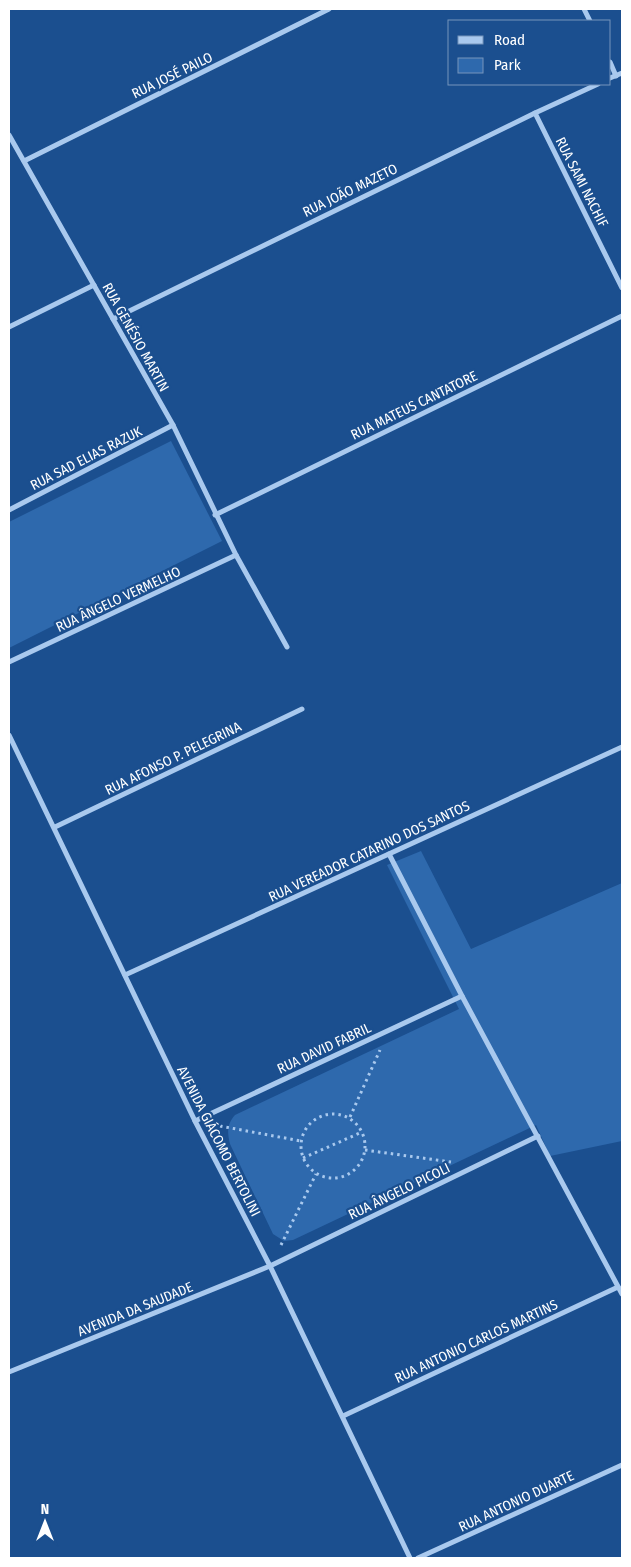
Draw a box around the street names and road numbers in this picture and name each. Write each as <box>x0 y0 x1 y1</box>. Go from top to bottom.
street label: RUA JOSÉ PAILO <box>129 48 215 102</box>
street label: RUA SAMI NACHIF <box>552 134 611 230</box>
street label: RUA JOÃO MAZETO <box>300 160 401 221</box>
street label: RUA GENÉSIO MARTIN <box>99 279 173 395</box>
street label: RUA MATEUS CANTATORE <box>348 367 481 443</box>
street label: RUA SAD ELIAS RAZUK <box>28 423 145 494</box>
street label: RUA ÂNGELO VERMELHO <box>53 562 183 636</box>
street label: RUA AFONSO P. PELEGRINA <box>102 718 245 799</box>
street label: RUA VEREADOR CATARINO DOS SANTOS <box>266 797 472 906</box>
street label: RUA DAVID FABRIL <box>275 1019 374 1078</box>
street label: AVENIDA GIÁCOMO BERTOLINI <box>173 1063 265 1219</box>
street label: RUA ÂNGELO PICOLI <box>345 1159 453 1223</box>
street label: AVENIDA DA SAUDADE <box>75 1278 196 1340</box>
street label: RUA ANTONIO CARLOS MARTINS <box>392 1296 561 1387</box>
street label: RUA ANTONIO DUARTE <box>456 1467 577 1536</box>

